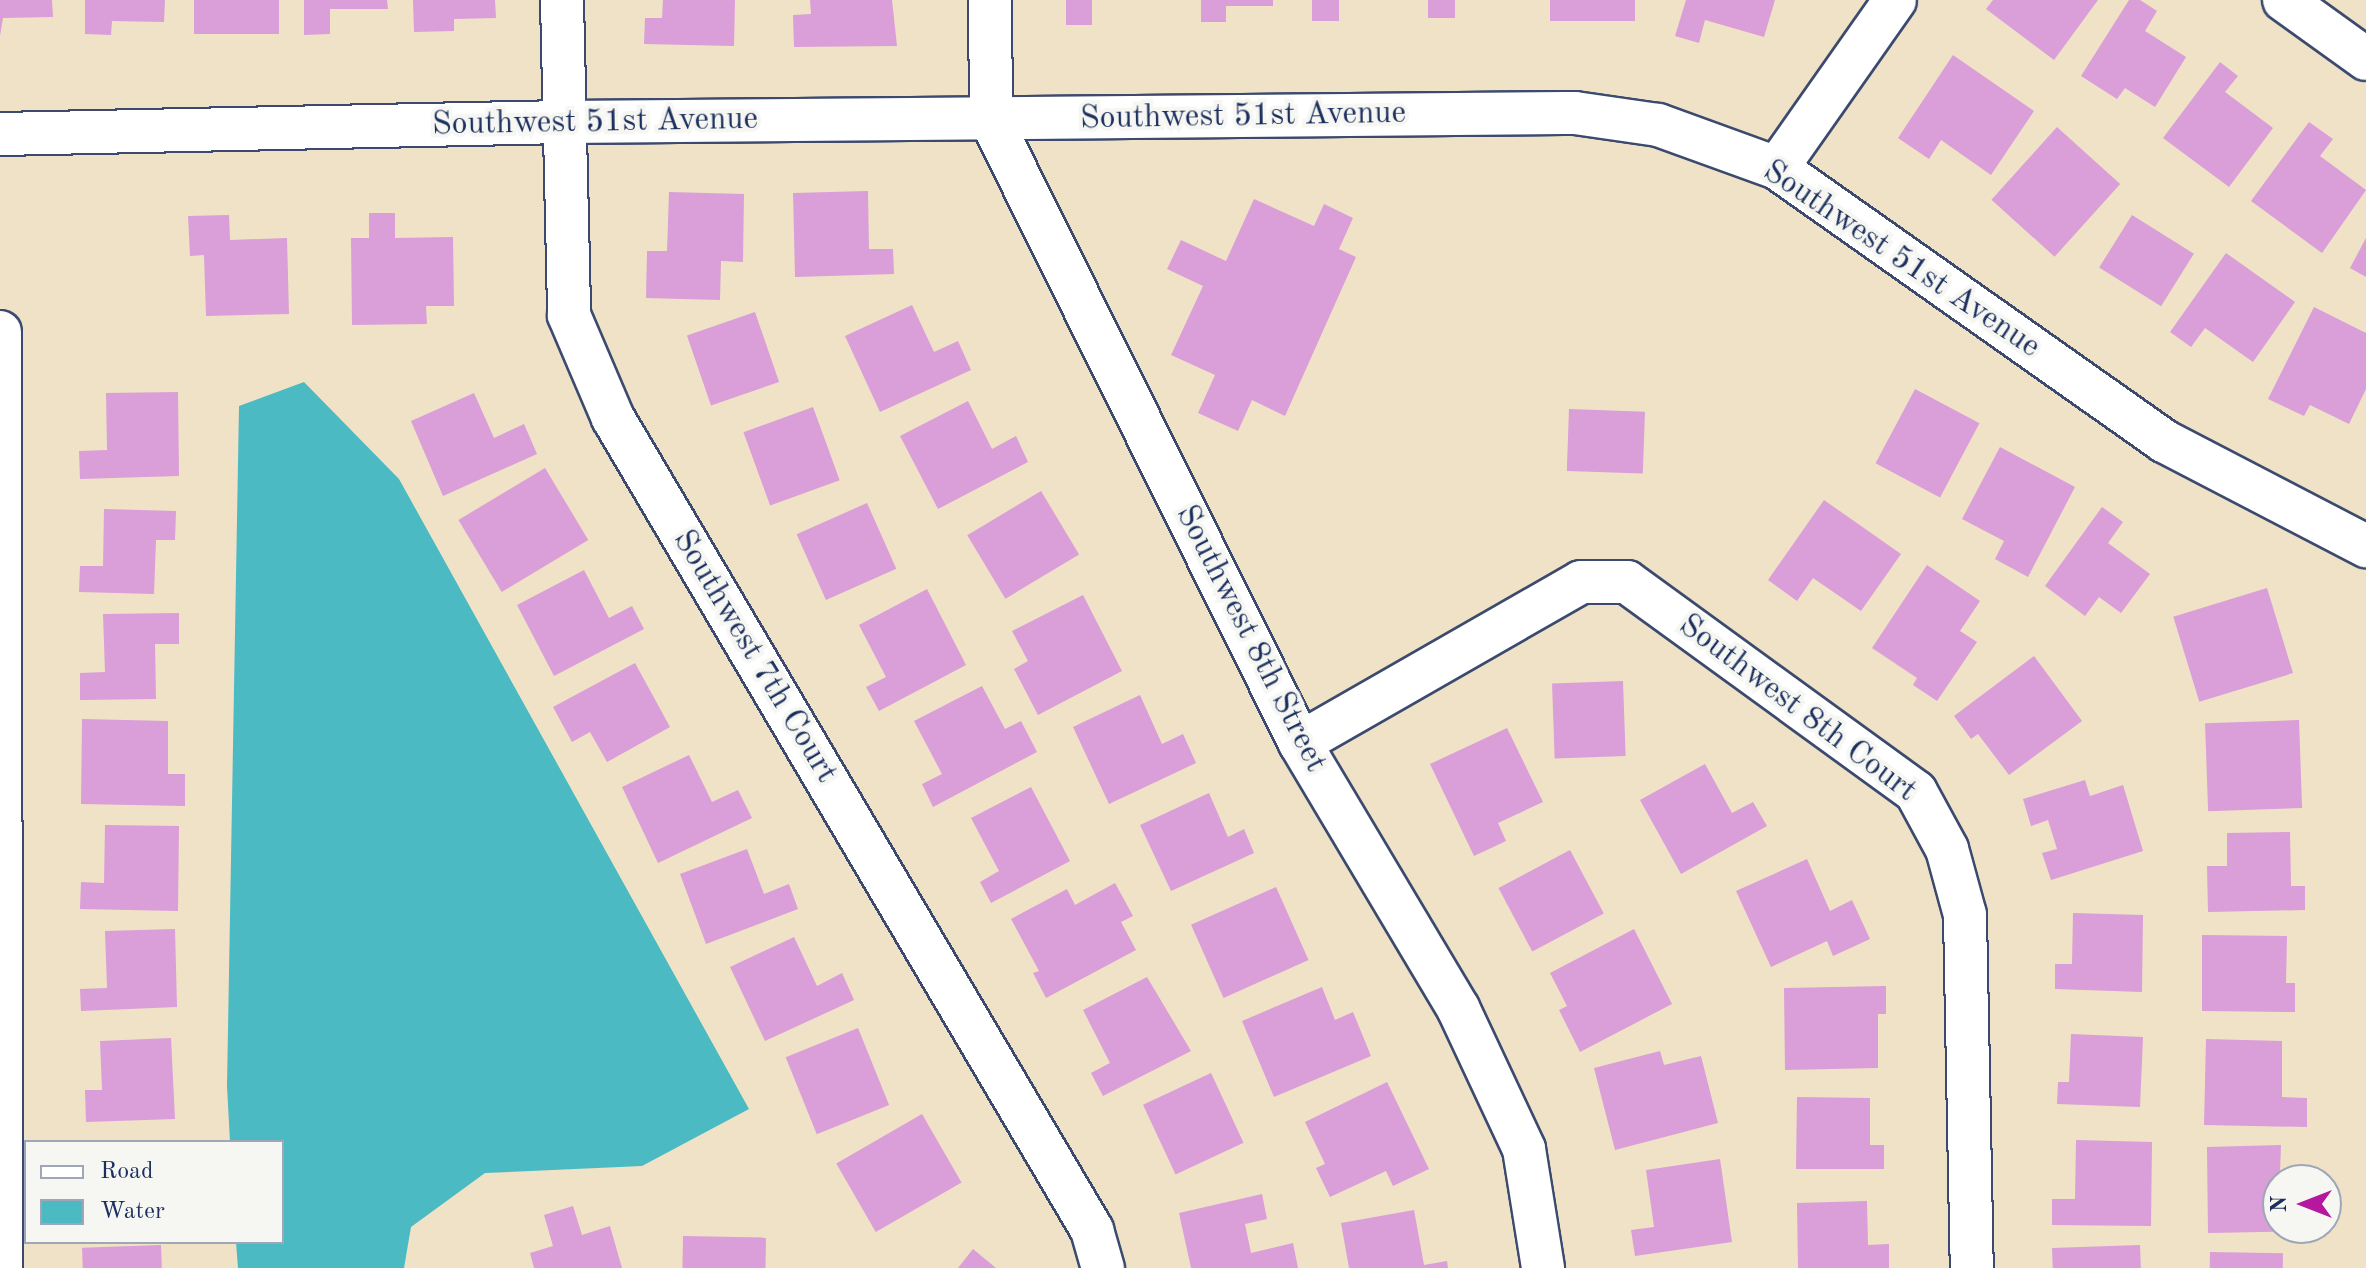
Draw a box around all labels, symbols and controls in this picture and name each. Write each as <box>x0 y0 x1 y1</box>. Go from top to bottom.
street label: Southwest 51st Avenue <box>1080 95 1406 139</box>
street label: Southwest 51st Avenue <box>432 101 758 145</box>
street label: Southwest 51st Avenue <box>1755 153 2047 367</box>
street label: Southwest 8th Street <box>1166 499 1334 779</box>
street label: Southwest 7th Court <box>663 524 845 790</box>
street label: Southwest 8th Court <box>1670 607 1924 811</box>
legend <box>24 1140 284 1244</box>
text: Road <box>100 1160 153 1184</box>
north arrow <box>2262 1164 2342 1244</box>
text: N <box>2269 1196 2291 1212</box>
text: Water <box>100 1200 165 1224</box>

